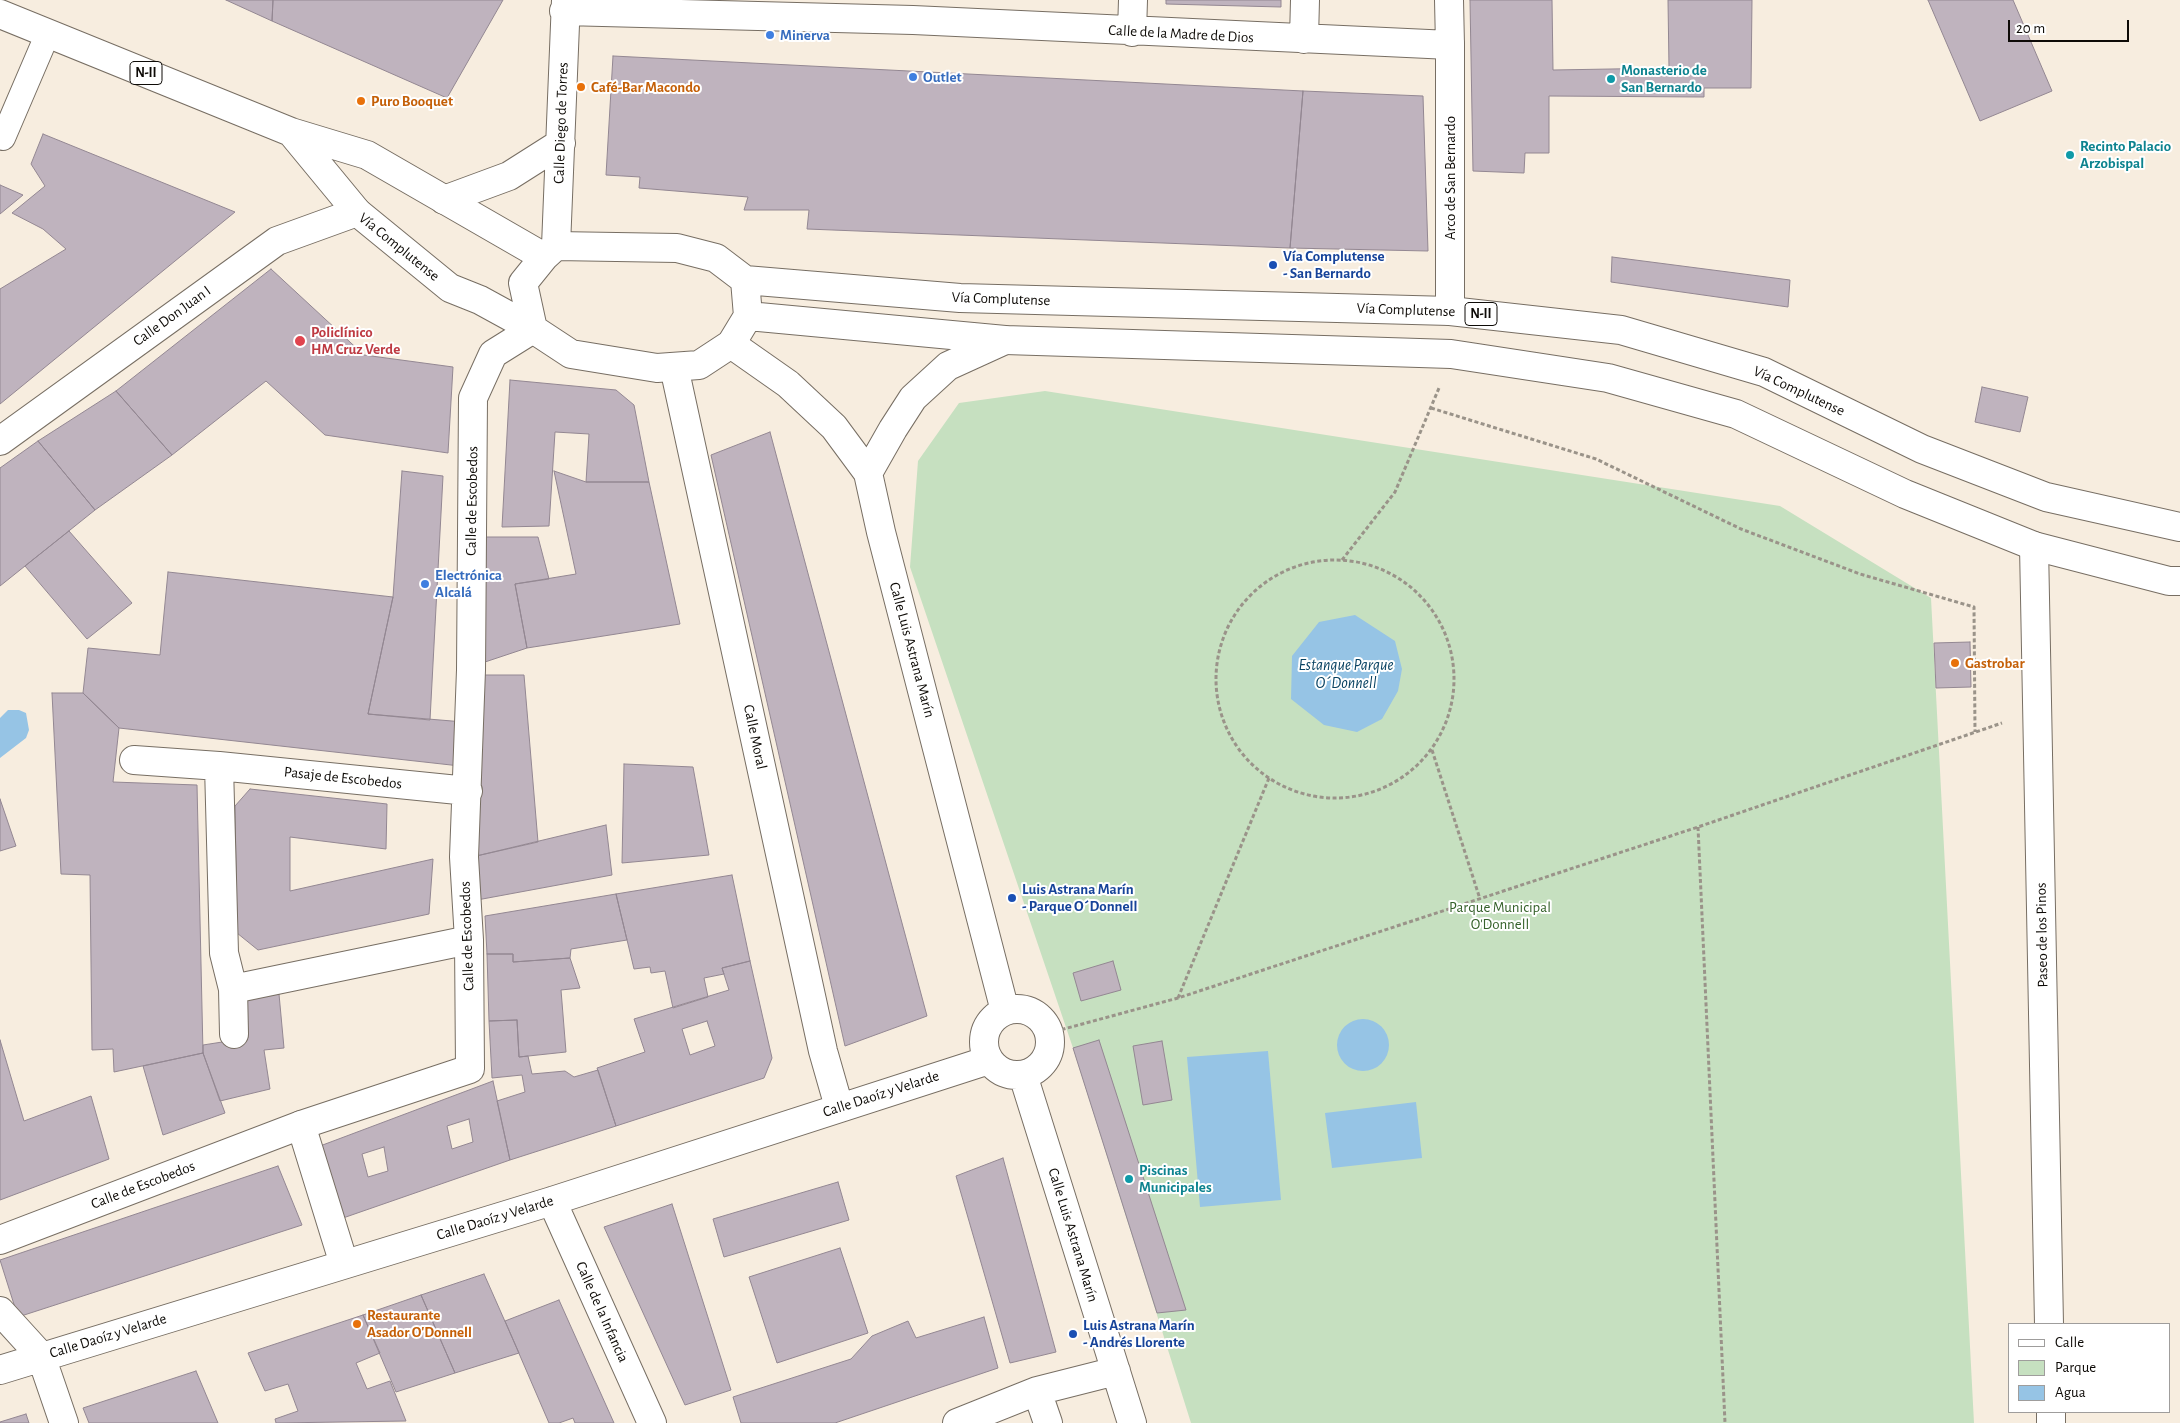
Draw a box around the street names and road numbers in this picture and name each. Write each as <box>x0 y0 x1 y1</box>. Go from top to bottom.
street label: Calle de la Madre de Dios <box>1108 21 1254 47</box>
road number: N-II <box>130 62 162 84</box>
street label: Calle Diego de Torres <box>550 62 572 184</box>
street label: Arco de San Bernardo <box>1441 116 1459 240</box>
street label: Vía Complutense <box>355 209 443 285</box>
street label: Calle Don Juan I <box>130 282 214 350</box>
street label: Vía Complutense <box>951 288 1051 310</box>
street label: Vía Complutense <box>1356 299 1456 321</box>
road number: N-II <box>1465 302 1497 326</box>
street label: Vía Complutense <box>1750 362 1848 420</box>
street label: Calle de Escobedos <box>462 446 482 556</box>
street label: Calle Luis Astrana Marín <box>885 580 939 720</box>
street label: Calle Moral <box>739 703 771 771</box>
street label: Pasaje de Escobedos <box>283 763 403 793</box>
street label: Calle de Escobedos <box>456 881 478 991</box>
street label: Paseo de los Pinos <box>2032 882 2052 988</box>
street label: Calle Daoíz y Velarde <box>820 1067 942 1121</box>
street label: Calle de Escobedos <box>88 1157 198 1213</box>
street label: Calle Luis Astrana Marín <box>1044 1166 1102 1304</box>
street label: Calle Daoíz y Velarde <box>434 1192 556 1244</box>
street label: Calle de la Infancia <box>572 1259 632 1365</box>
street label: Calle Daoíz y Velarde <box>47 1310 169 1362</box>

